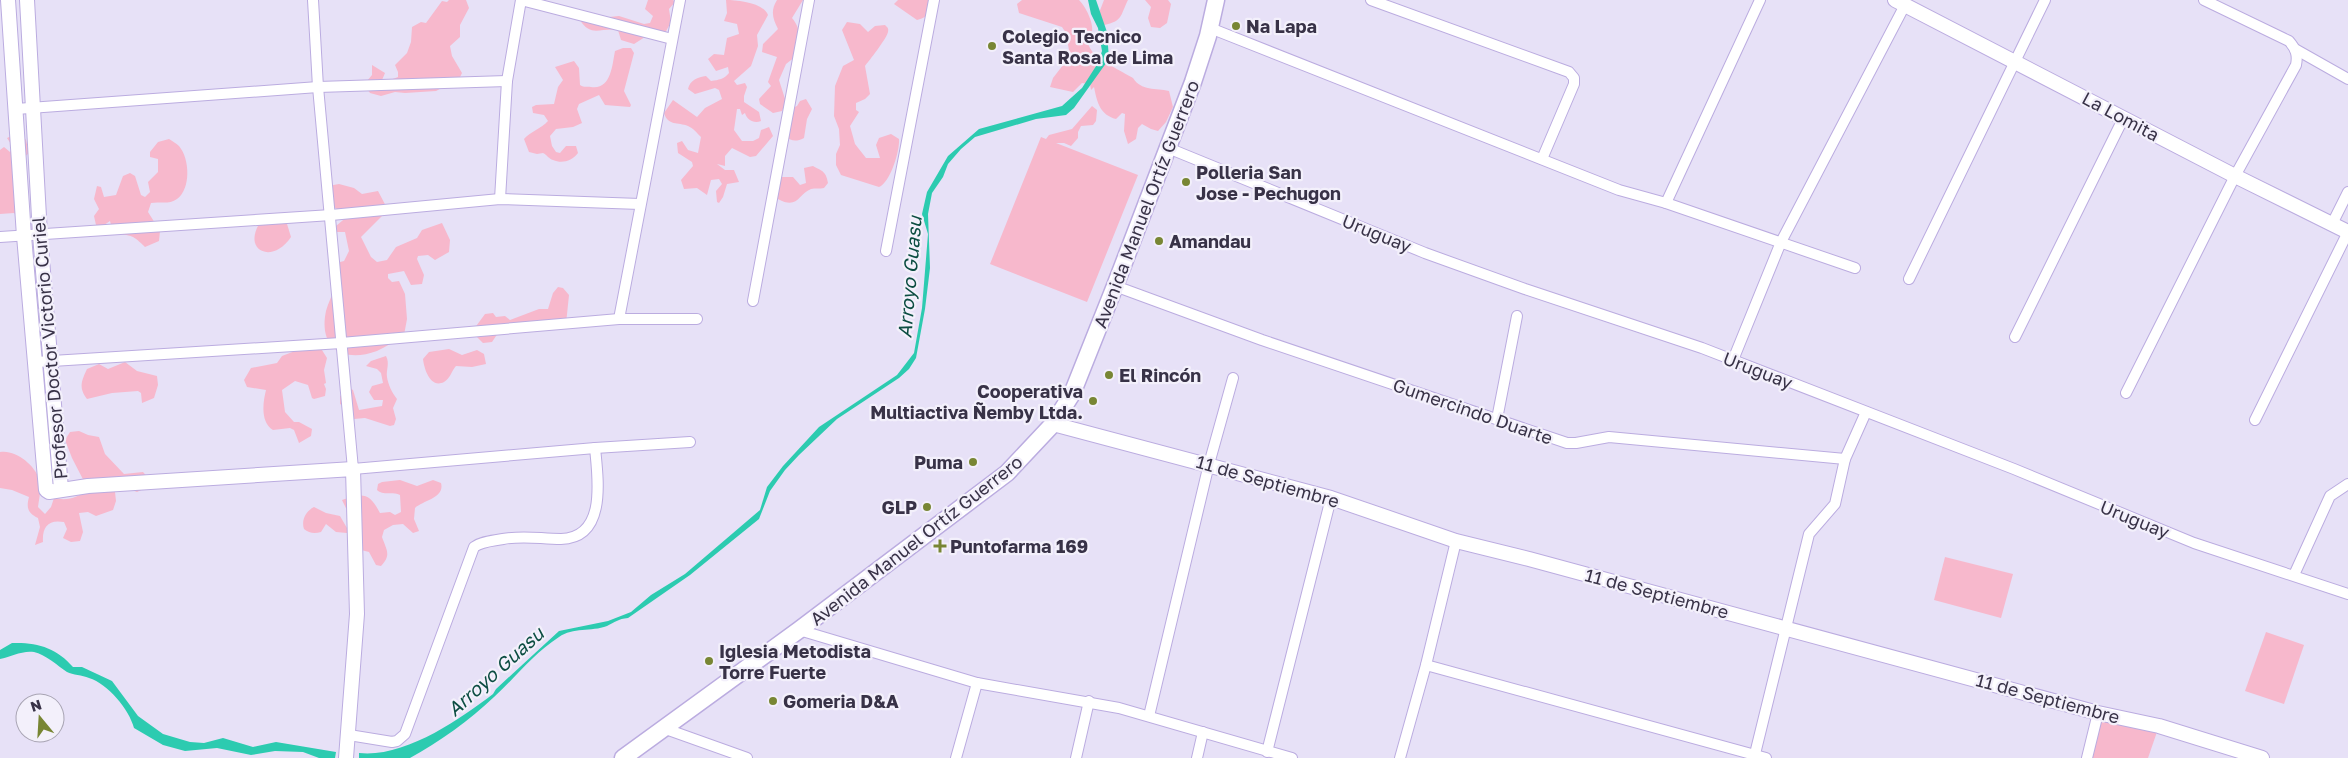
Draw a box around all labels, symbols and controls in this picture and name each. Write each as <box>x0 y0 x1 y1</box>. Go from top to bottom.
place label: Na Lapa <box>1246 15 1317 37</box>
marker: Na Lapa <box>1230 20 1242 32</box>
place label: Colegio Tecnico Santa Rosa de Lima <box>1002 25 1173 68</box>
marker: Colegio Tecnico Santa Rosa de Lima <box>986 40 998 52</box>
street label: Avenida Manuel Ortíz Guerrero <box>1089 77 1203 331</box>
street label: La Lomita <box>2079 87 2163 145</box>
place label: Polleria San Jose - Pechugon <box>1196 161 1341 204</box>
marker: Polleria San Jose - Pechugon <box>1180 176 1192 188</box>
street label: Uruguay <box>1339 209 1415 257</box>
water label: Arroyo Guasu <box>892 214 926 339</box>
street label: Profesor Doctor Victorio Curiel <box>27 215 71 480</box>
place label: Amandau <box>1169 230 1251 252</box>
marker: Amandau <box>1153 235 1165 247</box>
street label: Uruguay <box>1720 347 1796 393</box>
place label: El Rincón <box>1119 364 1201 386</box>
marker: El Rincón <box>1103 369 1115 381</box>
street label: Gumercindo Duarte <box>1390 373 1556 449</box>
place label: Cooperativa Multiactiva Ñemby Ltda. <box>870 380 1083 423</box>
marker: Cooperativa Multiactiva Ñemby Ltda. <box>1087 395 1099 407</box>
street label: Avenida Manuel Ortíz Guerrero <box>805 450 1027 630</box>
street label: 11 de Septiembre <box>1194 450 1342 512</box>
place label: Puma <box>914 451 963 473</box>
marker: Puma <box>967 456 979 468</box>
street label: Uruguay <box>2097 495 2173 543</box>
place label: GLP <box>881 496 917 518</box>
marker: GLP <box>921 501 933 513</box>
place label: Puntofarma 169 <box>950 535 1088 557</box>
marker: Puntofarma 169 <box>934 540 946 552</box>
street label: 11 de Septiembre <box>1583 563 1731 623</box>
water label: Arroyo Guasu <box>442 621 549 720</box>
place label: Iglesia Metodista Torre Fuerte <box>719 640 871 683</box>
marker: Iglesia Metodista Torre Fuerte <box>703 655 715 667</box>
street label: 11 de Septiembre <box>1974 668 2122 728</box>
place label: Gomeria D&A <box>783 690 899 712</box>
north arrow <box>15 693 65 743</box>
text: N <box>28 695 44 715</box>
marker: Gomeria D&A <box>767 695 779 707</box>

